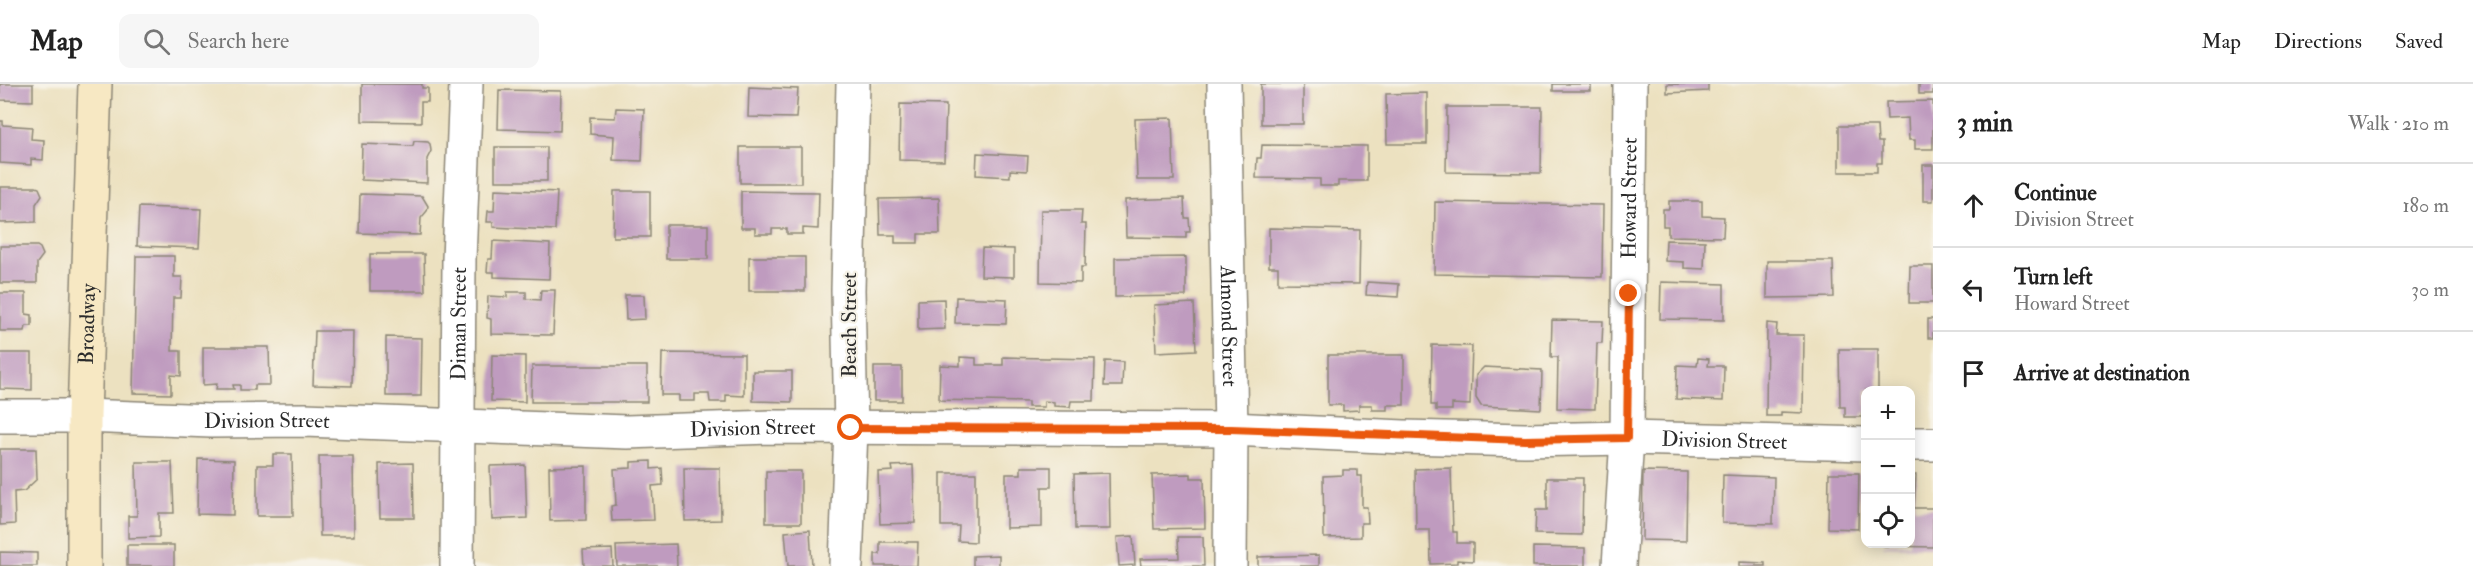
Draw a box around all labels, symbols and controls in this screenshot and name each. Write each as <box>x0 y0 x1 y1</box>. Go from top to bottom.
search box <box>119 14 539 68</box>
text: Map <box>30 24 83 59</box>
icon: search <box>140 25 173 58</box>
text: Search here <box>188 27 289 55</box>
text: Map <box>2201 28 2241 55</box>
text: Directions <box>2274 28 2362 55</box>
text: Saved <box>2395 28 2443 55</box>
text: 3 min <box>1957 107 2013 139</box>
text: Walk · 210 m <box>2348 111 2449 136</box>
street label: Howard Street <box>1615 137 1643 259</box>
text: Continue <box>2014 179 2097 207</box>
icon: ahead <box>1957 189 1990 222</box>
text: 180 m <box>2402 193 2449 218</box>
text: Division Street <box>2014 207 2134 232</box>
text: Turn left <box>2014 263 2093 291</box>
street label: Almond Street <box>1214 264 1244 387</box>
street label: Diman Street <box>445 267 472 381</box>
street label: Beach Street <box>836 272 863 378</box>
icon: left <box>1957 273 1990 306</box>
text: 30 m <box>2411 277 2449 302</box>
route end <box>1615 280 1641 306</box>
street label: Broadway <box>72 282 102 365</box>
text: Howard Street <box>2014 291 2130 316</box>
icon: arrive <box>1957 357 1990 390</box>
text: Arrive at destination <box>2014 359 2190 387</box>
map controls <box>1861 386 1915 548</box>
button: + <box>1861 386 1915 440</box>
street label: Division Street <box>204 406 331 435</box>
street label: Division Street <box>689 413 816 443</box>
route start <box>837 414 863 440</box>
street label: Division Street <box>1661 425 1788 456</box>
button: − <box>1861 440 1915 494</box>
button: locate <box>1861 494 1915 548</box>

